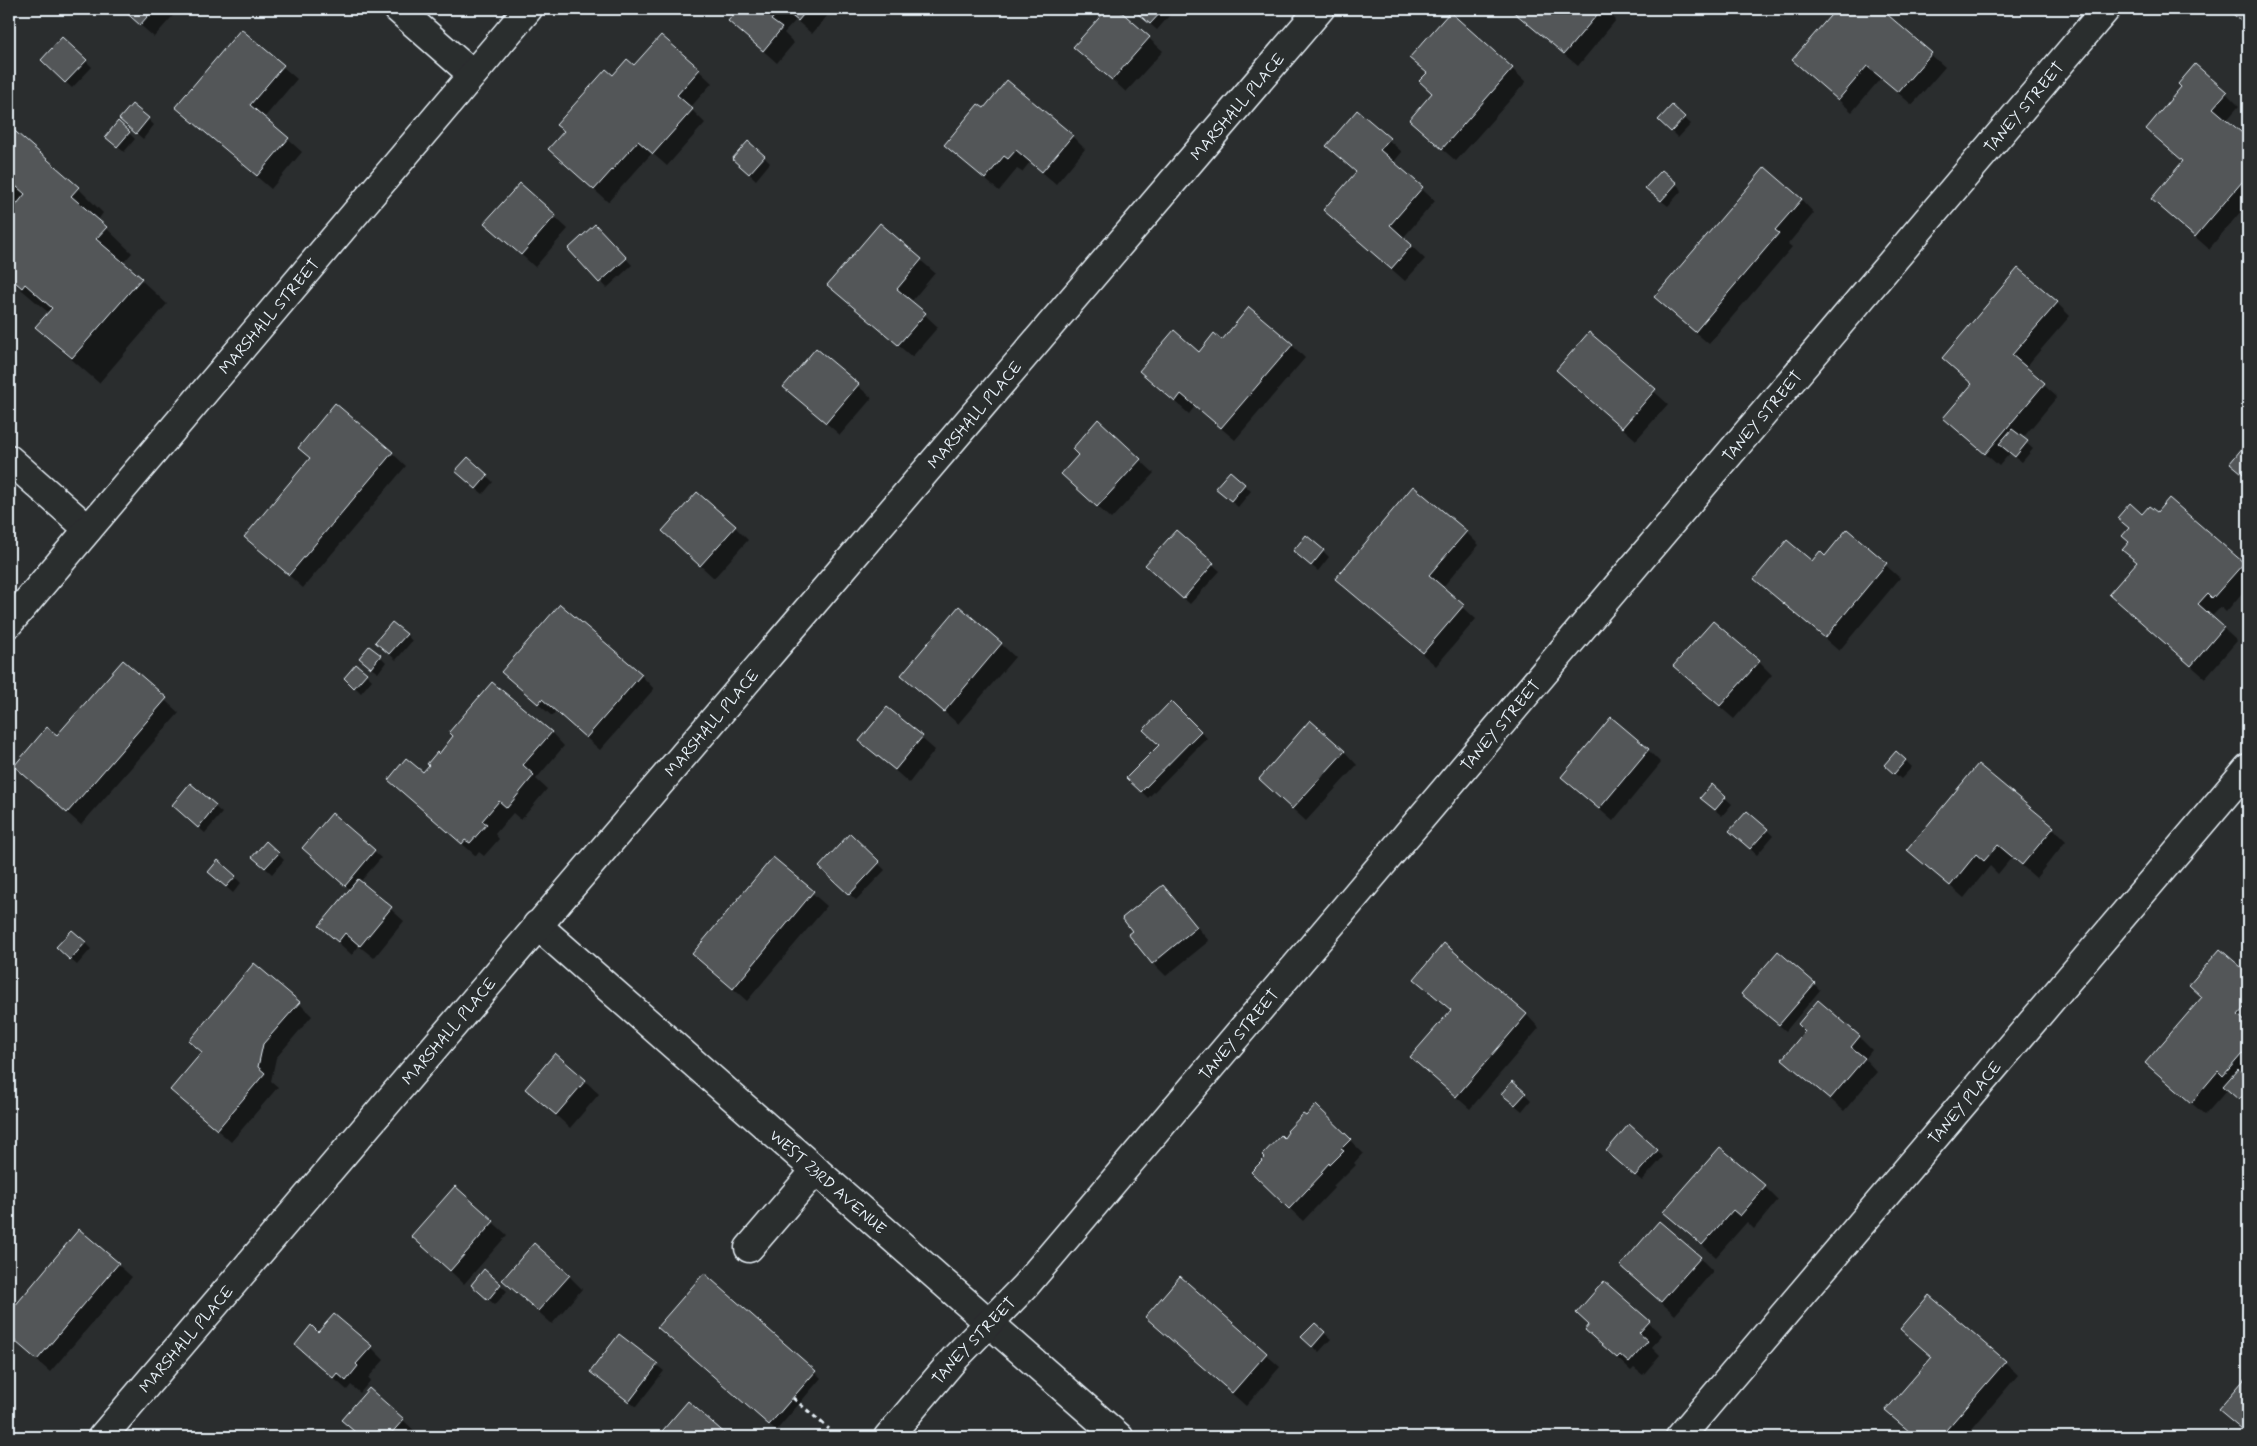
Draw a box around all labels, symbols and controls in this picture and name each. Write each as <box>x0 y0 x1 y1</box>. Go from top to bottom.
street label: MARSHALL PLACE <box>1186 49 1290 165</box>
street label: TANEY STREET <box>1980 58 2069 158</box>
street label: MARSHALL STREET <box>215 255 325 379</box>
street label: MARSHALL PLACE <box>924 357 1027 474</box>
street label: TANEY STREET <box>1718 367 1807 467</box>
street label: MARSHALL PLACE <box>661 665 764 782</box>
street label: TANEY STREET <box>1456 676 1546 776</box>
street label: MARSHALL PLACE <box>398 974 501 1090</box>
street label: TANEY STREET <box>1195 985 1284 1085</box>
street label: TANEY PLACE <box>1924 1057 2007 1149</box>
street label: WEST 23RD AVENUE <box>765 1125 890 1239</box>
street label: MARSHALL PLACE <box>135 1282 239 1398</box>
street label: TANEY STREET <box>928 1293 1021 1390</box>

